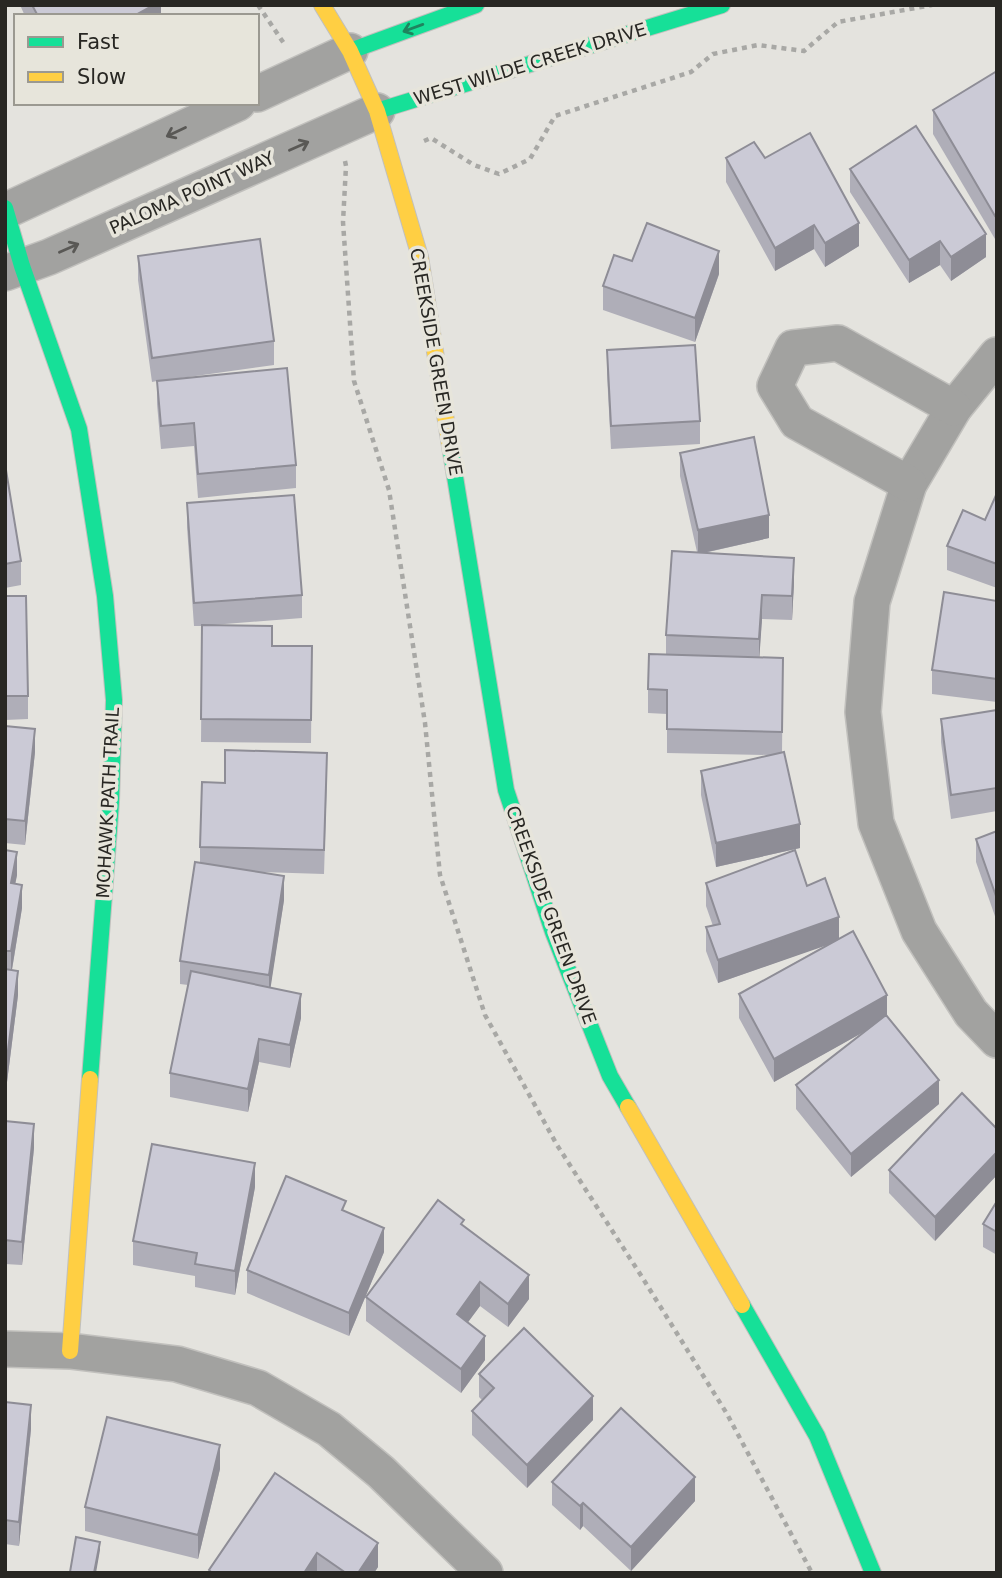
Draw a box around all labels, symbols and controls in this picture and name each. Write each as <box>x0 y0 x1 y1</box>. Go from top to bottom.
legend <box>14 14 259 105</box>
street label: WEST WILDE CREEK DRIVE <box>411 18 649 109</box>
one-way arrow <box>403 23 425 35</box>
text: Fast <box>77 30 119 54</box>
text: Slow <box>77 65 126 89</box>
one-way arrow <box>166 126 187 139</box>
one-way arrow <box>288 139 309 152</box>
street label: PALOMA POINT WAY <box>106 146 278 238</box>
one-way arrow <box>58 241 79 254</box>
street label: CREEKSIDE GREEN DRIVE <box>406 246 467 478</box>
street label: MOHAWK PATH TRAIL <box>92 707 123 899</box>
street label: CREEKSIDE GREEN DRIVE <box>502 803 601 1027</box>

